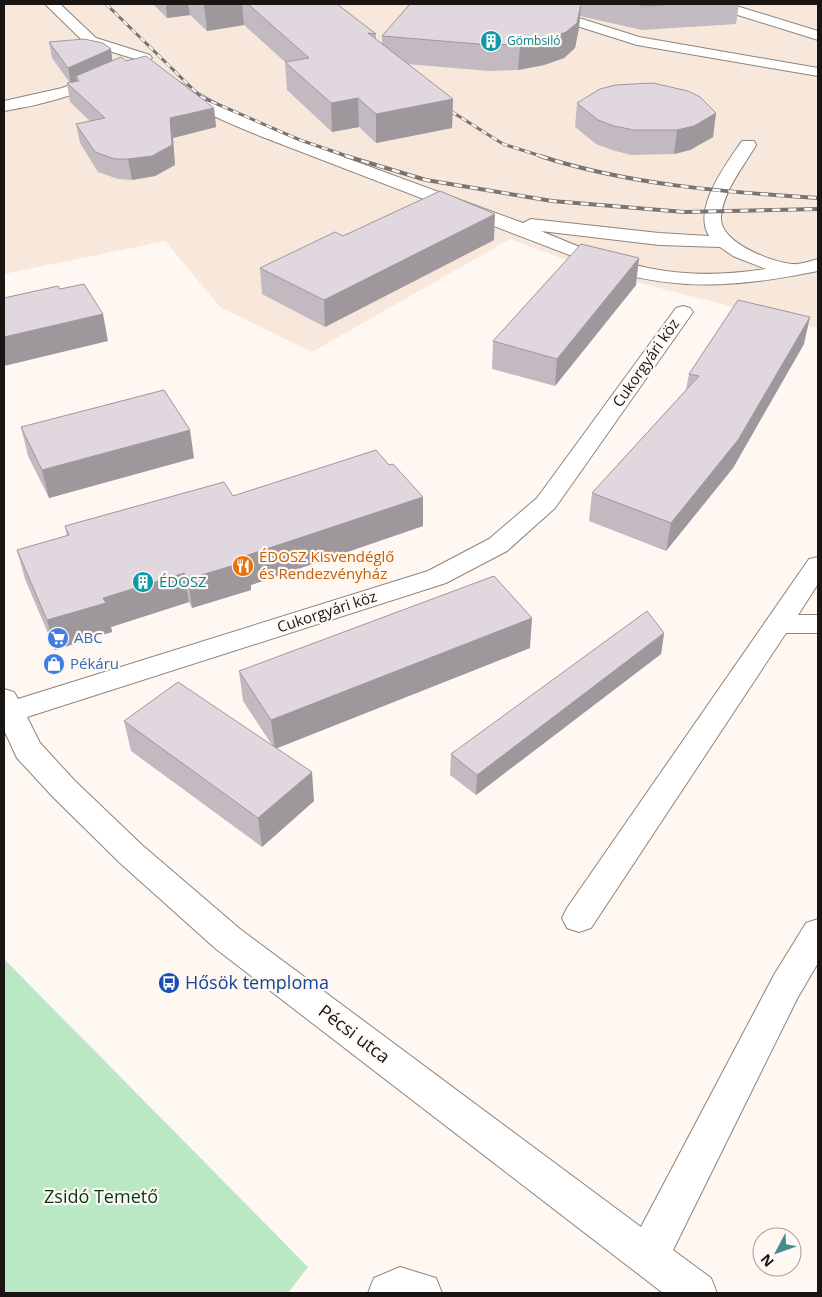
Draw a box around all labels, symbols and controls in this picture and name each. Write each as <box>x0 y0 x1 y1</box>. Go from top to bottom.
building icon: Gömbsiló <box>479 29 503 53</box>
place label: Gömbsiló <box>507 32 560 49</box>
street label: Cukorgyári köz <box>607 314 683 411</box>
place label: ÉDOSZ Kisvendéglő és Rendezvényház <box>259 546 394 583</box>
restaurant icon: ÉDOSZ Kisvendéglő és Rendezvényház <box>231 554 255 578</box>
building icon: ÉDOSZ <box>131 570 155 594</box>
place label: ÉDOSZ <box>159 571 207 591</box>
street label: Cukorgyári köz <box>274 586 379 637</box>
supermarket icon: ABC <box>46 626 70 650</box>
place label: ABC <box>74 627 103 647</box>
shop icon: Pékáru <box>42 652 66 676</box>
place label: Pékáru <box>70 653 119 673</box>
place label: Hősök temploma <box>185 970 329 994</box>
bus stop icon: Hősök temploma <box>157 971 181 995</box>
street label: Pécsi utca <box>314 999 395 1068</box>
park label: Zsidó Temető <box>44 1184 158 1208</box>
north arrow <box>752 1227 802 1277</box>
text: N <box>756 1250 778 1271</box>

